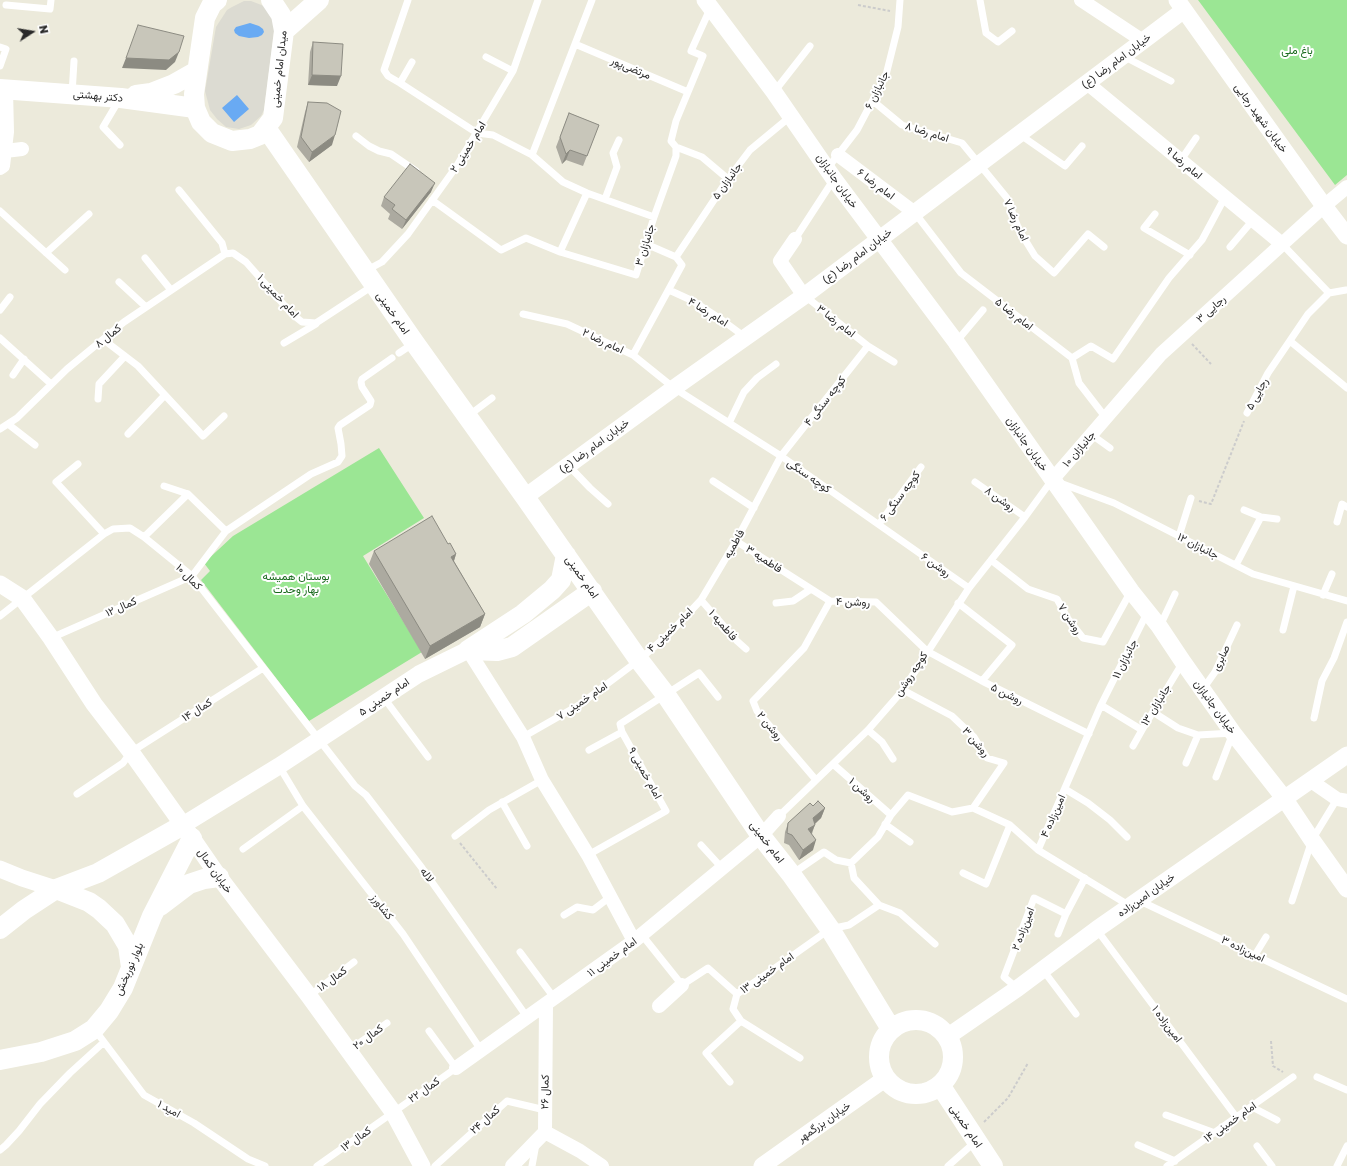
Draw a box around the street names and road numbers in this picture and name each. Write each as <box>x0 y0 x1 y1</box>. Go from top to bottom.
street label: میدان امام خمینی <box>268 30 290 108</box>
street label: خیابان امام رضا (ع) <box>1078 30 1154 92</box>
street label: مرتضی‌پور <box>609 54 653 82</box>
street label: جانبازان ۶ <box>862 69 892 111</box>
street label: خیابان شهید رجایی <box>1231 81 1291 155</box>
street label: دکتر بهشتی <box>72 87 124 105</box>
street label: امام خمینی ۲ <box>447 119 489 175</box>
street label: امام رضا ۸ <box>904 119 950 145</box>
street label: امام رضا ۹ <box>1163 144 1205 182</box>
street label: خیابان جانبازان <box>813 151 861 211</box>
street label: جانبازان ۵ <box>709 160 745 202</box>
street label: امام رضا ۶ <box>855 166 897 202</box>
street label: امام رضا ۷ <box>1001 197 1031 243</box>
street label: جانبازان ۳ <box>632 222 658 268</box>
street label: خیابان امام رضا (ع) <box>819 225 895 287</box>
street label: امام خمینی ۱ <box>254 271 302 321</box>
street label: امام خمینی <box>374 289 412 337</box>
street label: رجایی ۳ <box>1193 292 1229 326</box>
street label: امام رضا ۴ <box>686 295 730 329</box>
street label: امام رضا ۵ <box>992 295 1036 333</box>
street label: امام رضا ۳ <box>814 302 858 340</box>
street label: کمال ۸ <box>92 321 124 351</box>
street label: امام رضا ۲ <box>580 326 626 356</box>
street label: کوچه سنگی ۴ <box>801 373 849 429</box>
street label: رجایی ۵ <box>1243 376 1271 412</box>
street label: خیابان جانبازان <box>1003 414 1051 474</box>
street label: خیابان امام رضا (ع) <box>556 416 632 476</box>
street label: جانبازان ۱۰ <box>1060 428 1098 470</box>
street label: کوچه سنگی <box>784 456 834 496</box>
street label: کوچه سنگی ۶ <box>877 469 923 523</box>
street label: روشن ۸ <box>982 484 1018 514</box>
street label: فاطمیه <box>721 527 747 561</box>
street label: جانبازان ۱۲ <box>1175 530 1221 562</box>
street label: فاطمیه ۳ <box>743 542 785 576</box>
street label: روشن ۶ <box>919 550 953 580</box>
street label: امام خمینی <box>563 553 601 601</box>
street label: کمال ۱۰ <box>173 561 205 593</box>
street label: کمال ۱۲ <box>103 594 139 620</box>
street label: روشن ۴ <box>836 595 870 609</box>
street label: روشن ۷ <box>1055 601 1085 637</box>
street label: امام خمینی ۴ <box>645 605 695 655</box>
street label: فاطمیه ۱ <box>706 607 740 643</box>
street label: جانبازان ۱۱ <box>1110 637 1140 681</box>
street label: صابری <box>1209 643 1233 673</box>
street label: کوچه روشن <box>891 649 931 699</box>
street label: امام خمینی ۵ <box>356 675 412 719</box>
street label: خیابان جانبازان <box>1191 677 1239 737</box>
street label: امام خمینی ۷ <box>554 679 610 723</box>
street label: روشن ۵ <box>989 681 1025 707</box>
street label: جانبازان ۱۳ <box>1138 682 1174 728</box>
street label: کمال ۱۴ <box>179 696 215 724</box>
street label: روشن ۲ <box>754 709 786 743</box>
street label: روشن ۳ <box>960 724 992 760</box>
street label: امام خمینی ۹ <box>625 745 665 801</box>
street label: روشن ۱ <box>846 775 878 805</box>
street label: امین‌زاده ۴ <box>1038 792 1068 840</box>
street label: امام خمینی <box>747 818 787 866</box>
street label: خیابان کمال <box>195 846 235 896</box>
street label: لاله <box>417 865 437 885</box>
street label: خیابان امین‌زاده <box>1115 870 1177 920</box>
street label: کشاورز <box>368 891 396 923</box>
street label: امین‌زاده ۲ <box>1009 906 1037 952</box>
street label: امین‌زاده ۳ <box>1219 933 1267 965</box>
street label: امام خمینی ۱۱ <box>585 935 639 979</box>
street label: بلوار نوربخش <box>111 940 147 998</box>
street label: امام خمینی ۱۳ <box>738 950 796 996</box>
street label: کمال ۱۸ <box>315 964 349 994</box>
street label: امین‌زاده ۱ <box>1149 1003 1185 1045</box>
street label: کمال ۲۰ <box>350 1022 386 1052</box>
street label: کمال ۲۲ <box>406 1074 442 1106</box>
street label: کمال ۲۶ <box>538 1074 552 1110</box>
street label: امید ۱ <box>155 1097 183 1121</box>
street label: خیابان بزرگمهر <box>795 1099 853 1145</box>
street label: امام خمینی ۱۴ <box>1201 1099 1259 1145</box>
street label: امام خمینی <box>947 1102 985 1150</box>
street label: کمال ۲۴ <box>467 1103 503 1137</box>
street label: کمال ۱۳ <box>338 1124 374 1154</box>

